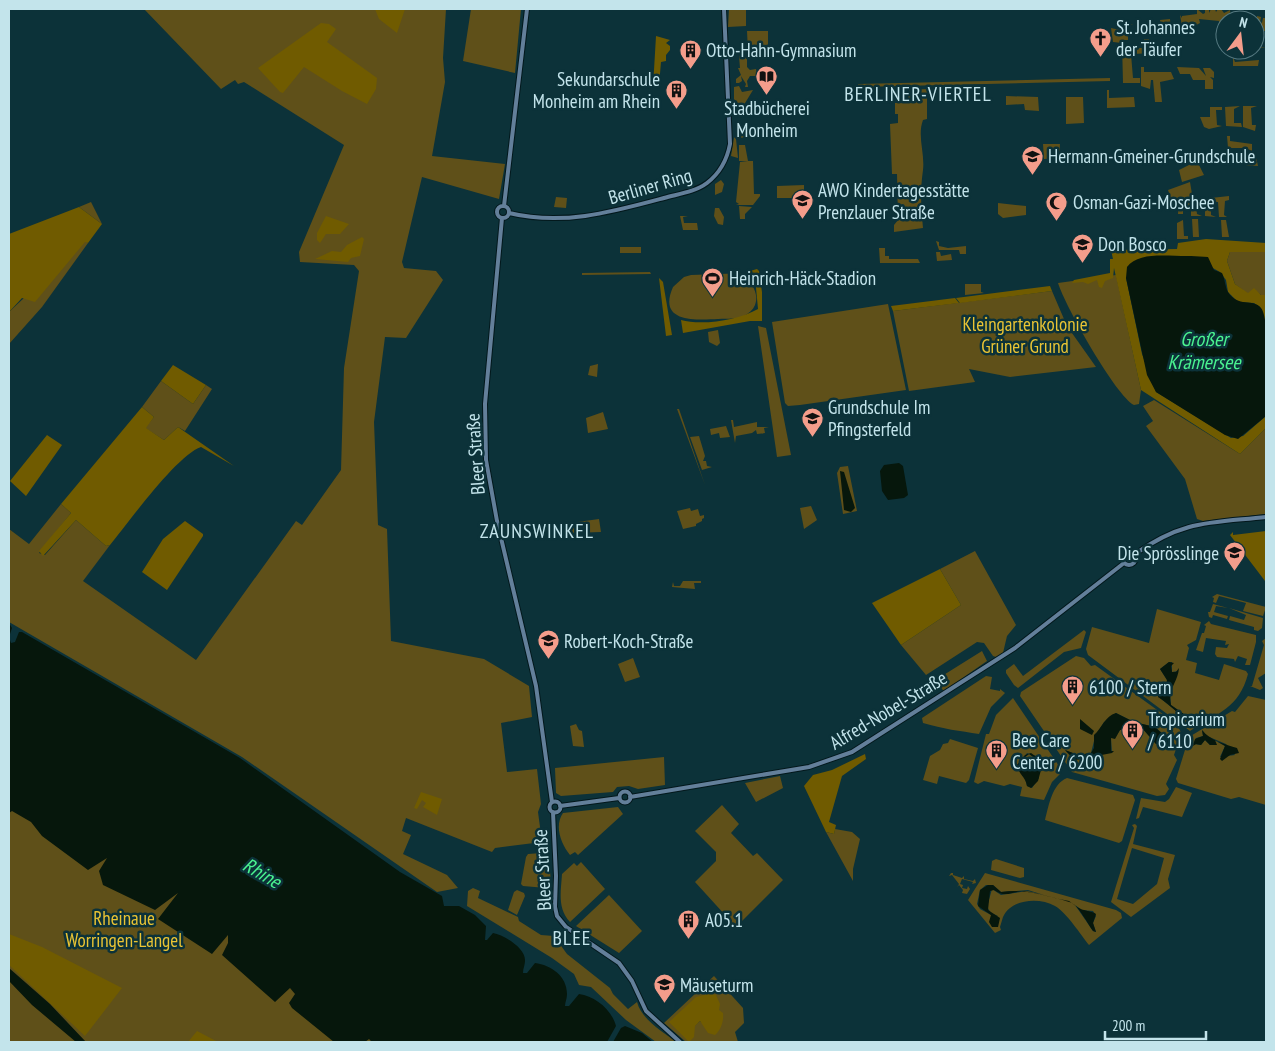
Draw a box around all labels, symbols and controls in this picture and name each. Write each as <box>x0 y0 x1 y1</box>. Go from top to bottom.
north arrow <box>1215 10 1265 60</box>
text: N <box>1237 13 1249 32</box>
place label: St. Johannes der Täufer <box>1116 15 1195 61</box>
church icon: St. Johannes der Täufer <box>1088 26 1112 57</box>
building icon: Otto-Hahn-Gymnasium <box>678 38 702 69</box>
place label: Otto-Hahn-Gymnasium <box>706 38 856 62</box>
library icon: Stadbücherei Monheim <box>755 65 779 96</box>
place label: Sekundarschule Monheim am Rhein <box>533 67 660 113</box>
building icon: Sekundarschule Monheim am Rhein <box>664 78 688 109</box>
district label: BERLINER-VIERTEL <box>844 81 992 107</box>
place label: Stadbücherei Monheim <box>724 96 810 142</box>
school or university icon: Hermann-Gmeiner-Grundschule <box>1020 144 1044 175</box>
place label: Hermann-Gmeiner-Grundschule <box>1048 144 1256 168</box>
street label: Berliner Ring <box>605 163 695 209</box>
place label: AWO Kindertagesstätte Prenzlauer Straße <box>818 178 970 224</box>
school or university icon: AWO Kindertagesstätte Prenzlauer Straße <box>790 189 814 220</box>
mosque icon: Osman-Gazi-Moschee <box>1045 190 1069 221</box>
place label: Osman-Gazi-Moschee <box>1073 190 1215 214</box>
school or university icon: Don Bosco <box>1070 232 1094 263</box>
place label: Don Bosco <box>1098 232 1167 256</box>
sports icon: Heinrich-Häck-Stadion <box>701 266 725 297</box>
place label: Heinrich-Häck-Stadion <box>729 266 876 290</box>
park label: Kleingartenkolonie Grüner Grund <box>962 312 1088 358</box>
water label: Großer Krämersee <box>1168 326 1242 375</box>
place label: Grundschule Im Pfingsterfeld <box>828 395 930 441</box>
school or university icon: Grundschule Im Pfingsterfeld <box>800 406 824 437</box>
street label: Bleer Straße <box>460 412 490 495</box>
district label: ZAUNSWINKEL <box>480 518 594 544</box>
place label: Die Sprösslinge <box>1117 541 1219 565</box>
school or university icon: Die Sprösslinge <box>1223 541 1247 572</box>
school or university icon: Robert-Koch-Straße <box>536 629 560 660</box>
place label: Robert-Koch-Straße <box>564 629 694 653</box>
street label: Alfred-Nobel-Straße <box>825 665 951 755</box>
building icon: 6100 / Stern <box>1061 675 1085 706</box>
place label: 6100 / Stern <box>1089 675 1171 699</box>
place label: Tropicarium / 6110 <box>1147 707 1225 753</box>
building icon: Tropicarium / 6110 <box>1120 718 1144 749</box>
place label: Bee Care Center / 6200 <box>1012 728 1102 774</box>
building icon: Bee Care Center / 6200 <box>984 739 1008 770</box>
street label: Bleer Straße <box>528 829 556 911</box>
water label: Rhine <box>238 852 287 895</box>
park label: Rheinaue Worringen-Langel <box>65 906 183 952</box>
building icon: A05.1 <box>677 908 701 939</box>
place label: A05.1 <box>705 908 743 932</box>
district label: BLEE <box>553 925 591 951</box>
school or university icon: Mäuseturm <box>652 973 676 1004</box>
place label: Mäuseturm <box>680 973 753 997</box>
scale bar <box>1105 1008 1206 1040</box>
text: 200 m <box>1112 1016 1145 1035</box>

